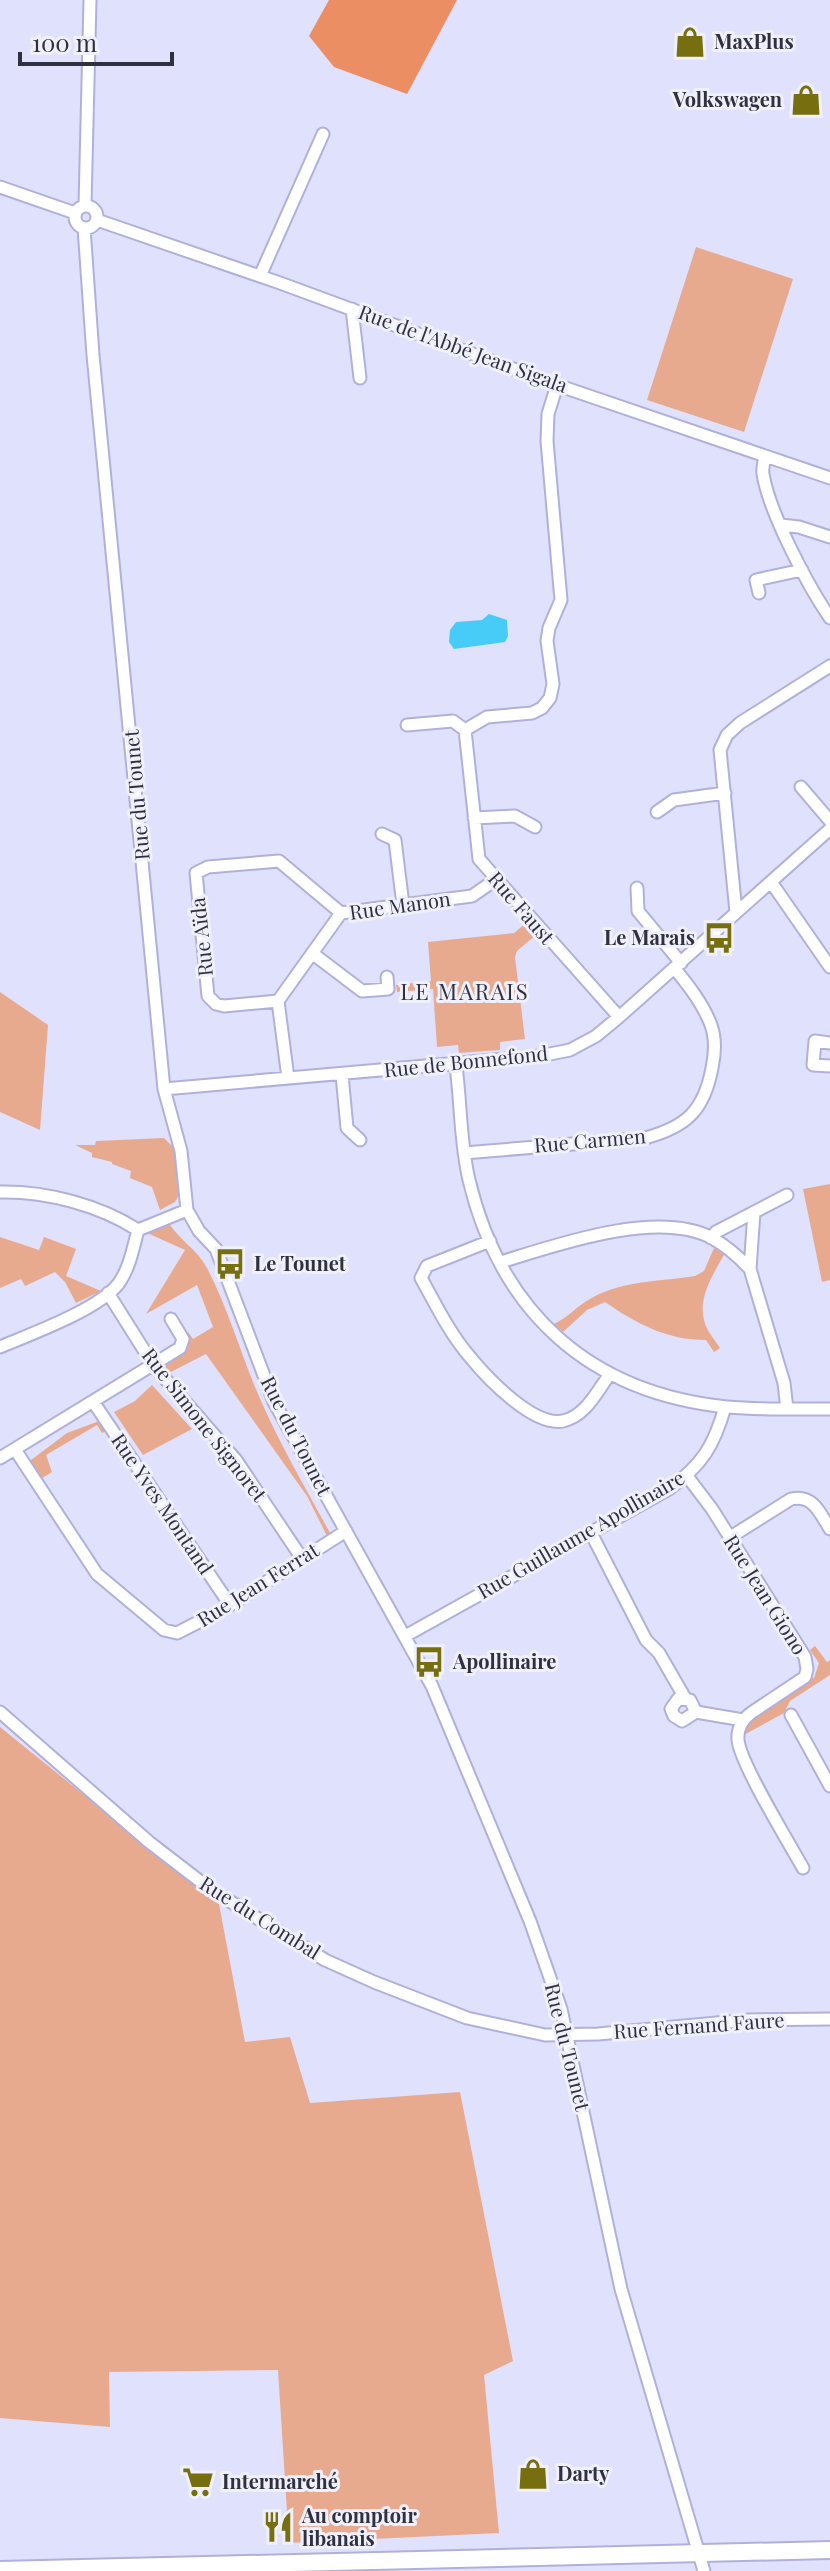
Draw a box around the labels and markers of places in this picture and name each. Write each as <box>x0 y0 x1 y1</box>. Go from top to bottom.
shop icon: MaxPlus <box>673 25 707 59</box>
place label: MaxPlus <box>714 27 794 54</box>
shop icon: Volkswagen <box>789 83 823 117</box>
place label: Volkswagen <box>672 85 783 112</box>
bus stop icon: Le Marais <box>702 921 736 955</box>
place label: Le Marais <box>604 923 695 950</box>
bus stop icon: Le Tounet <box>213 1247 247 1281</box>
place label: Le Tounet <box>254 1249 347 1276</box>
bus stop icon: Apollinaire <box>412 1645 446 1679</box>
place label: Apollinaire <box>452 1647 556 1674</box>
shop icon: Darty <box>516 2457 550 2491</box>
place label: Darty <box>557 2459 610 2486</box>
supermarket icon: Intermarché <box>181 2465 215 2499</box>
place label: Intermarché <box>222 2467 338 2494</box>
place label: Au comptoir libanais <box>301 2501 417 2551</box>
restaurant icon: Au comptoir libanais <box>261 2510 295 2544</box>

